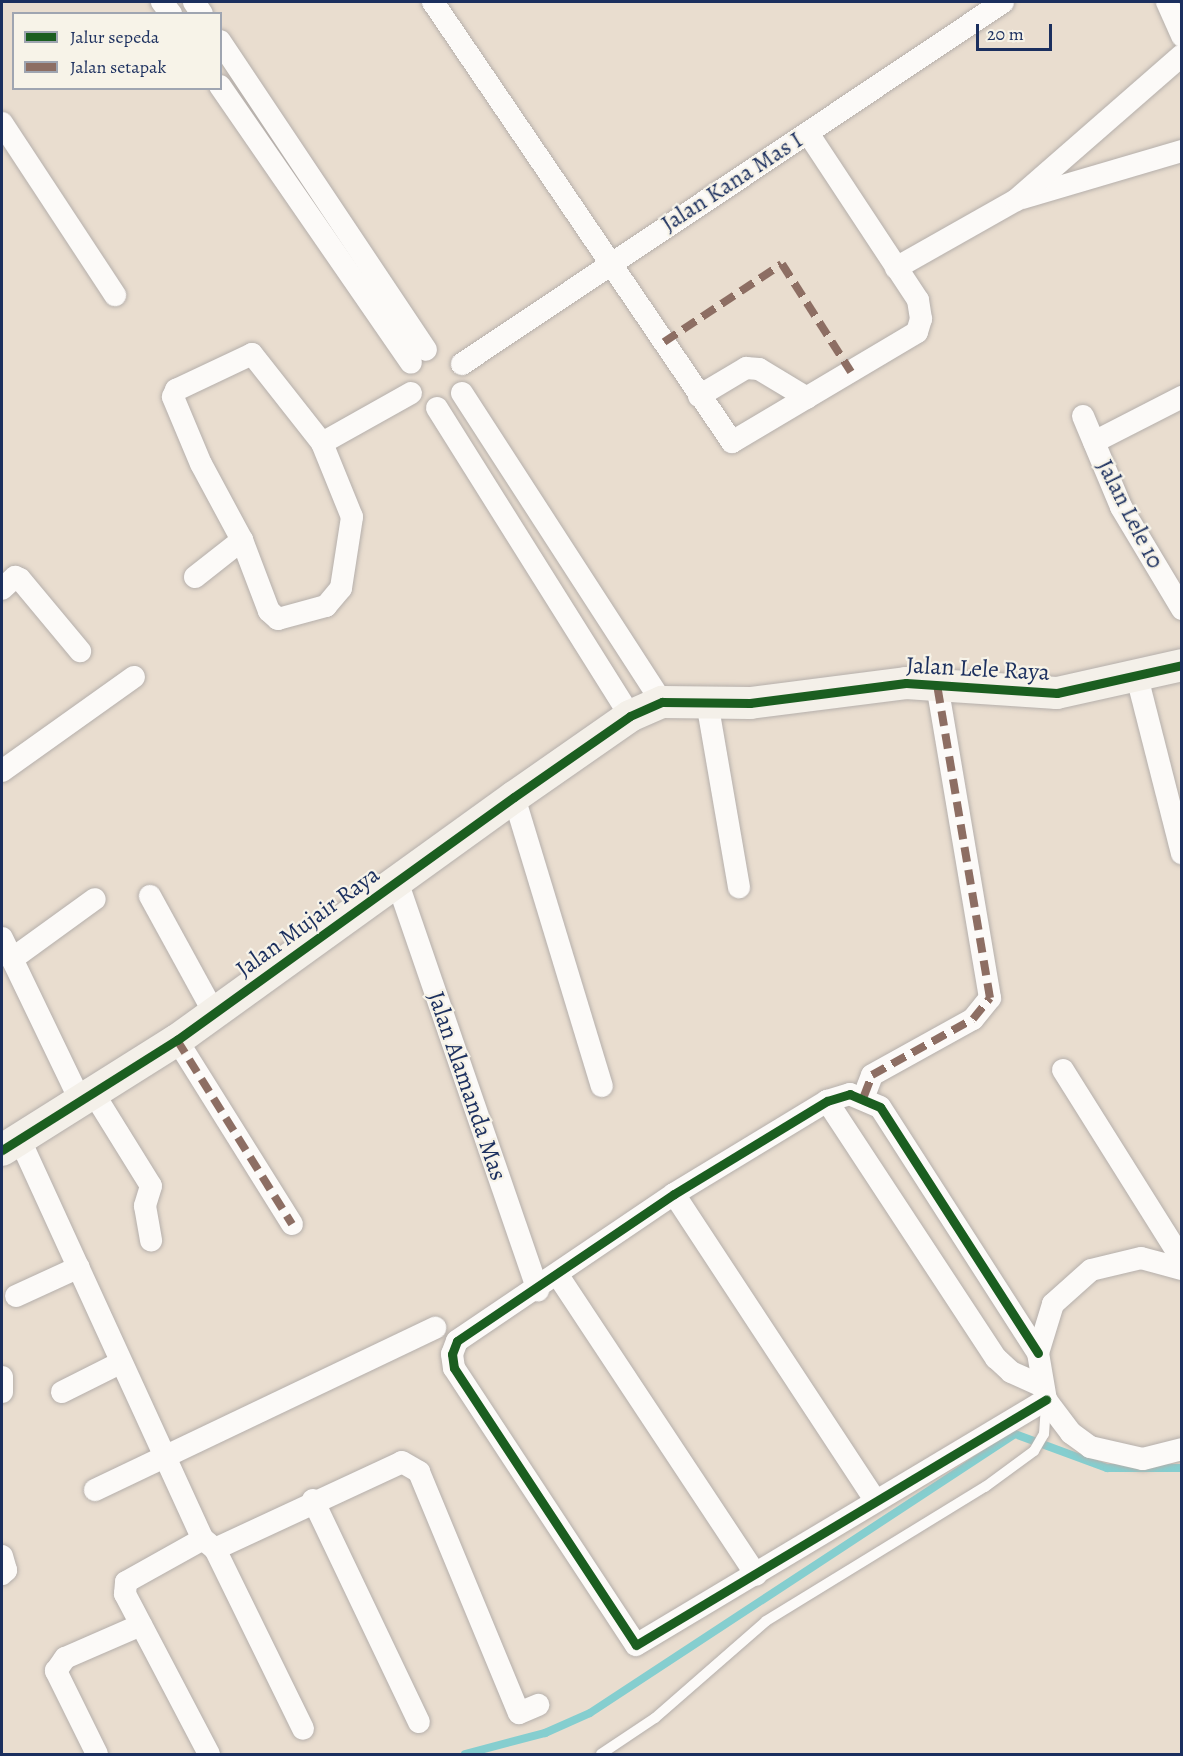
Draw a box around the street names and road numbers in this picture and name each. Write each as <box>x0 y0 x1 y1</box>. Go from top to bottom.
street label: Jalan Kana Mas I <box>656 126 808 238</box>
street label: Jalan Lele 10 <box>1090 455 1170 573</box>
street label: Jalan Lele Raya <box>905 651 1051 687</box>
street label: Jalan Mujair Raya <box>231 860 385 984</box>
street label: Jalan Alamanda Mas <box>421 988 513 1184</box>

